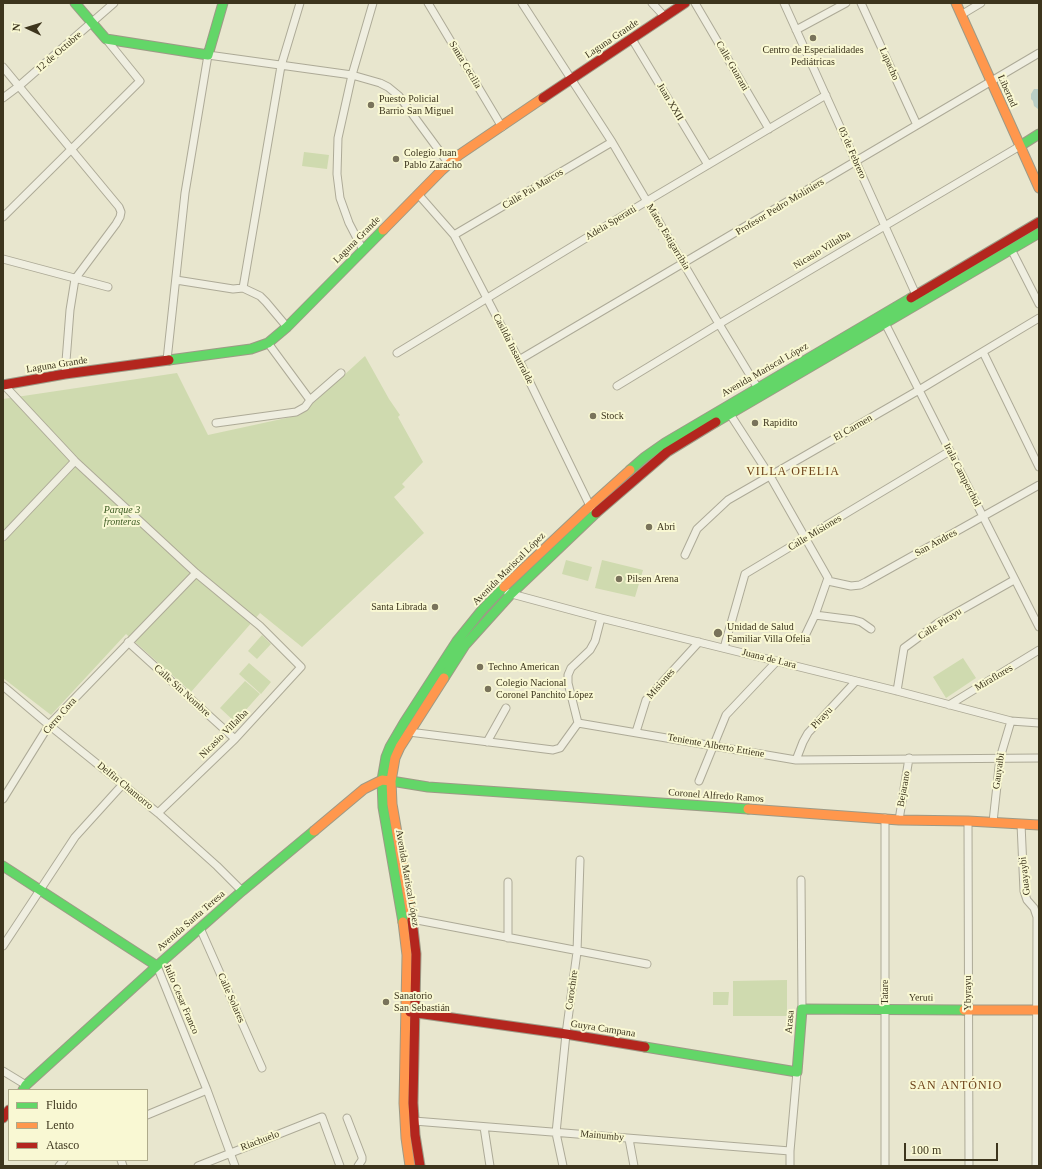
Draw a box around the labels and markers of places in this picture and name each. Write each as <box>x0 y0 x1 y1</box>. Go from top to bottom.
marker: Centro de Especialidades Pediátricas <box>808 33 818 43</box>
place label: Centro de Especialidades Pediátricas <box>762 44 864 68</box>
place label: Puesto Policial Barrio San Miguel <box>379 93 453 116</box>
marker: Puesto Policial Barrio San Miguel <box>366 100 376 110</box>
place label: Colegio Juan Pablo Zaracho <box>404 147 462 170</box>
marker: Colegio Juan Pablo Zaracho <box>391 154 401 164</box>
place label: Stock <box>601 410 624 422</box>
marker: Stock <box>588 411 598 421</box>
place label: Rapidito <box>763 417 797 429</box>
marker: Rapidito <box>750 418 760 428</box>
place label: Abri <box>657 521 675 533</box>
marker: Abri <box>644 522 654 532</box>
place label: Pilsen Arena <box>627 573 678 585</box>
marker: Pilsen Arena <box>614 574 624 584</box>
place label: Santa Librada <box>371 601 427 613</box>
marker: Santa Librada <box>430 602 440 612</box>
place label: Unidad de Salud Familiar Villa Ofelia <box>727 621 810 644</box>
marker: Unidad de Salud Familiar Villa Ofelia <box>712 627 724 639</box>
place label: Techno American <box>488 661 559 673</box>
marker: Techno American <box>475 662 485 672</box>
place label: Colegio Nacional Coronel Panchito López <box>496 677 593 700</box>
marker: Colegio Nacional Coronel Panchito López <box>483 684 493 694</box>
place label: Sanatorio San Sebastián <box>394 990 450 1014</box>
marker: Sanatorio San Sebastián <box>381 997 391 1007</box>

